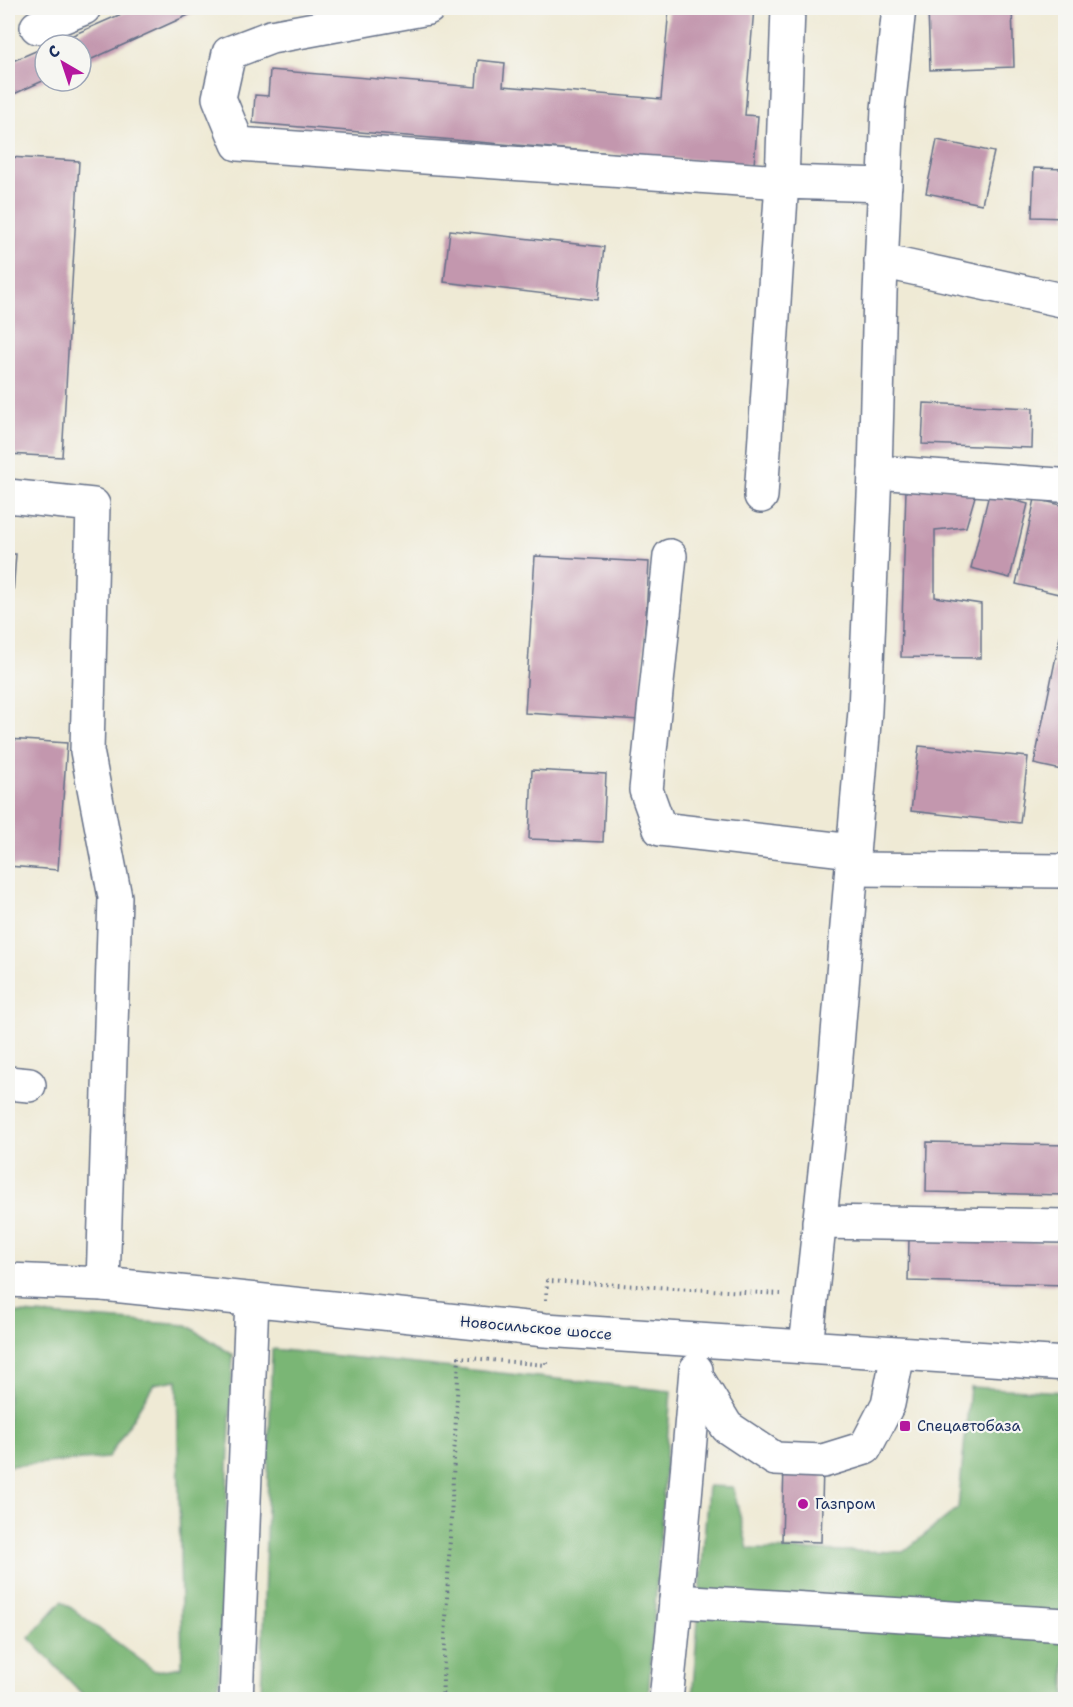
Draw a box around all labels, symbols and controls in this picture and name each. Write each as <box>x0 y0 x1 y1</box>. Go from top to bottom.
north arrow <box>33 33 93 93</box>
text: С <box>43 40 64 63</box>
street label: Новосильское шоссе <box>459 1311 613 1345</box>
place label: Спецавтобаза <box>917 1416 1022 1436</box>
marker: Спецавтобаза <box>898 1419 912 1433</box>
place label: Газпром <box>815 1494 876 1514</box>
marker: Газпром <box>796 1497 810 1511</box>

